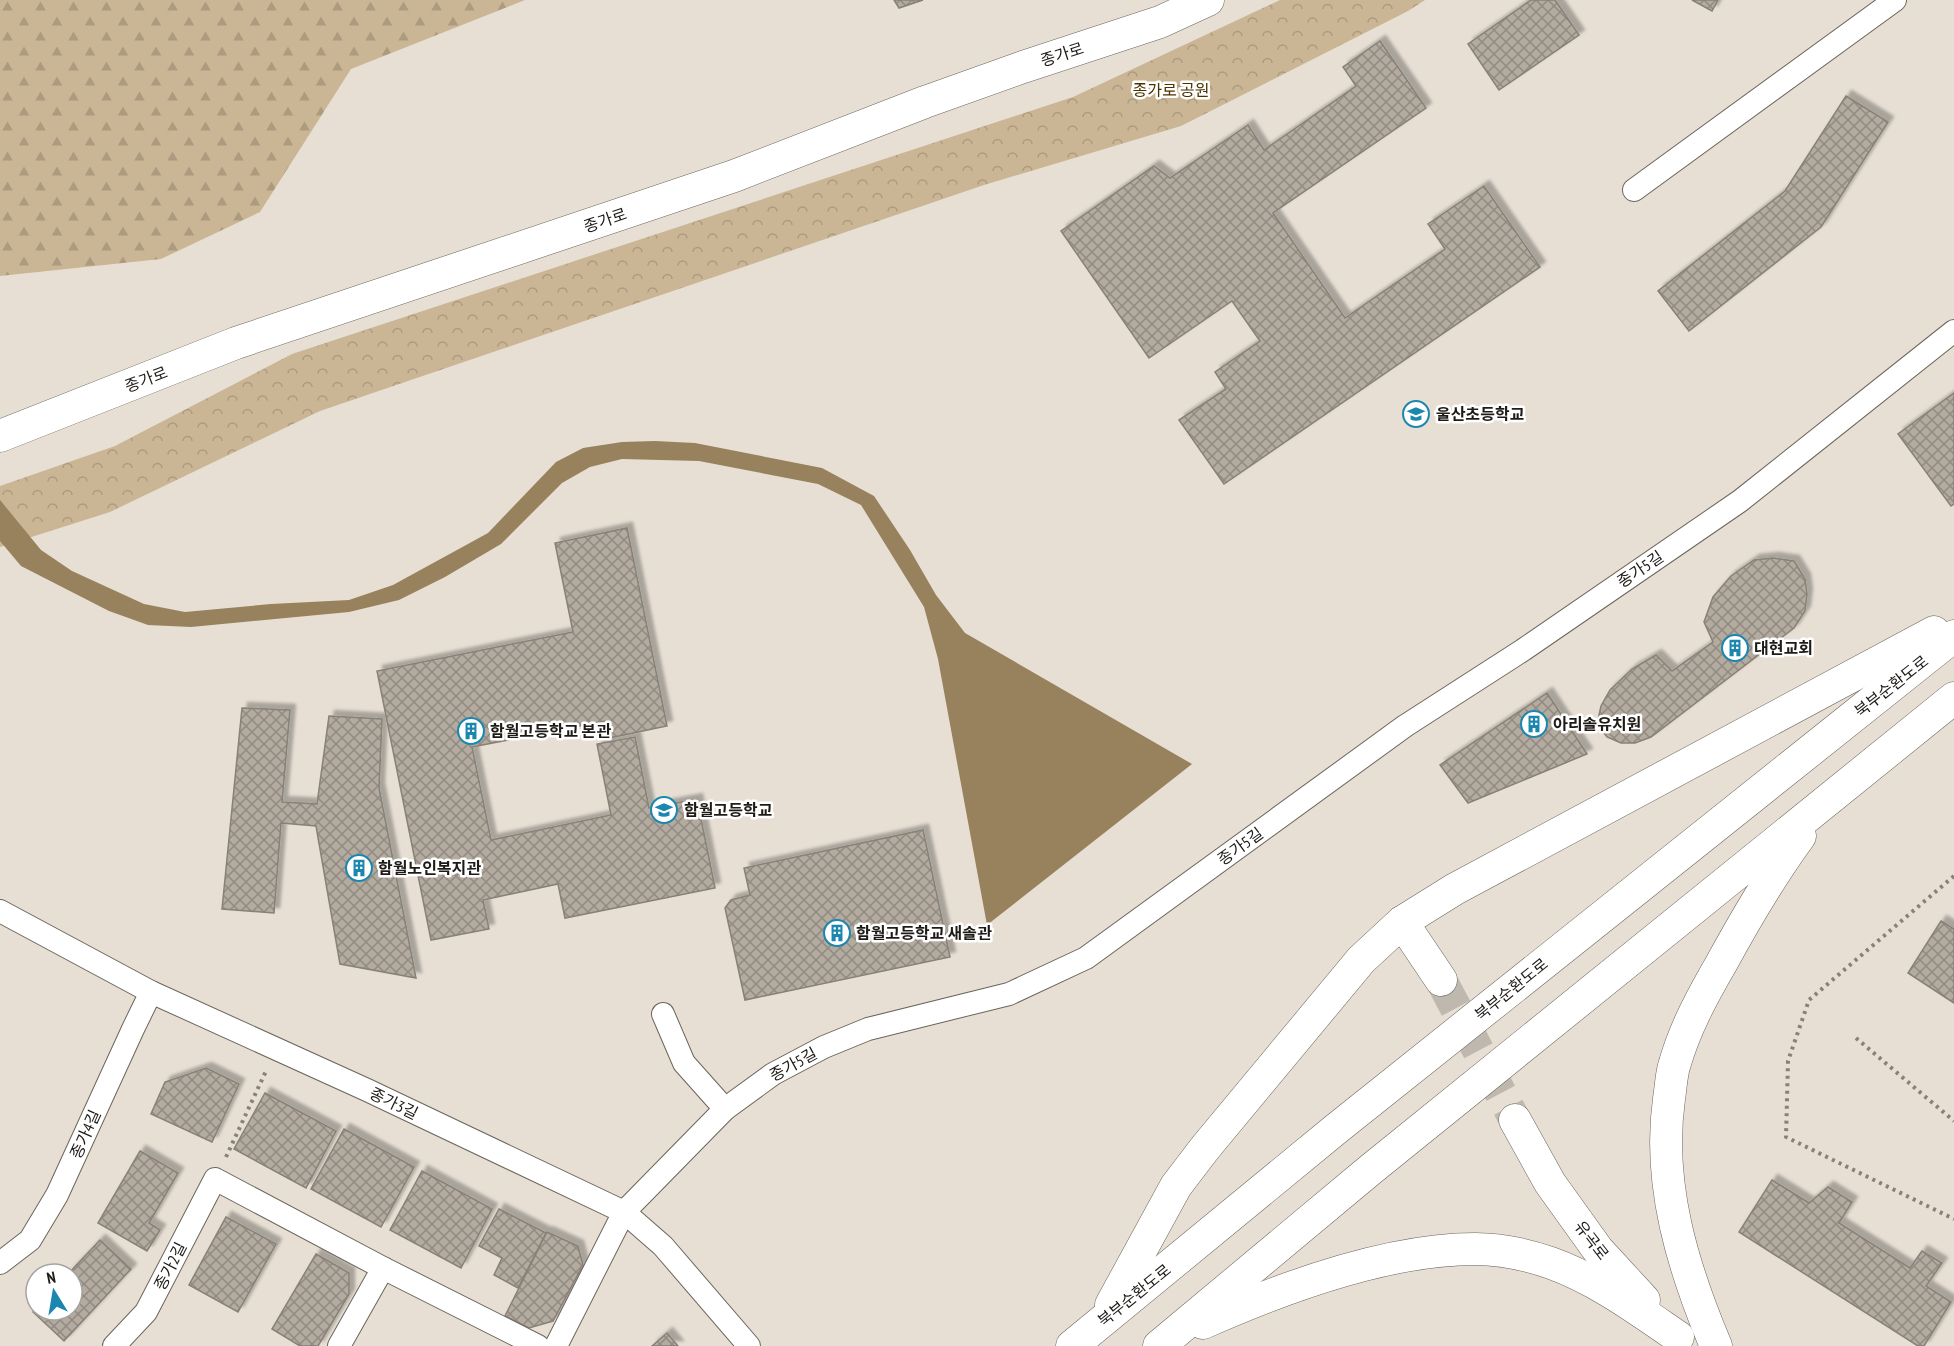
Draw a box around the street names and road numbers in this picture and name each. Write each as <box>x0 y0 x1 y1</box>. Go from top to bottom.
street label: 종가로 <box>1038 38 1086 70</box>
street label: 종가로 <box>581 203 629 237</box>
street label: 종가로 <box>122 362 170 396</box>
street label: 종가5길 <box>1613 546 1667 592</box>
street label: 북부순환도로 <box>1850 651 1932 721</box>
street label: 종가5길 <box>1213 823 1267 869</box>
street label: 북부순환도로 <box>1470 953 1552 1025</box>
street label: 종가5길 <box>766 1043 820 1085</box>
street label: 종가3길 <box>367 1083 421 1123</box>
street label: 종가4길 <box>65 1106 105 1162</box>
street label: 유곡로 <box>1571 1216 1614 1264</box>
street label: 종가2길 <box>149 1239 191 1293</box>
street label: 북부순환도로 <box>1093 1259 1175 1331</box>

